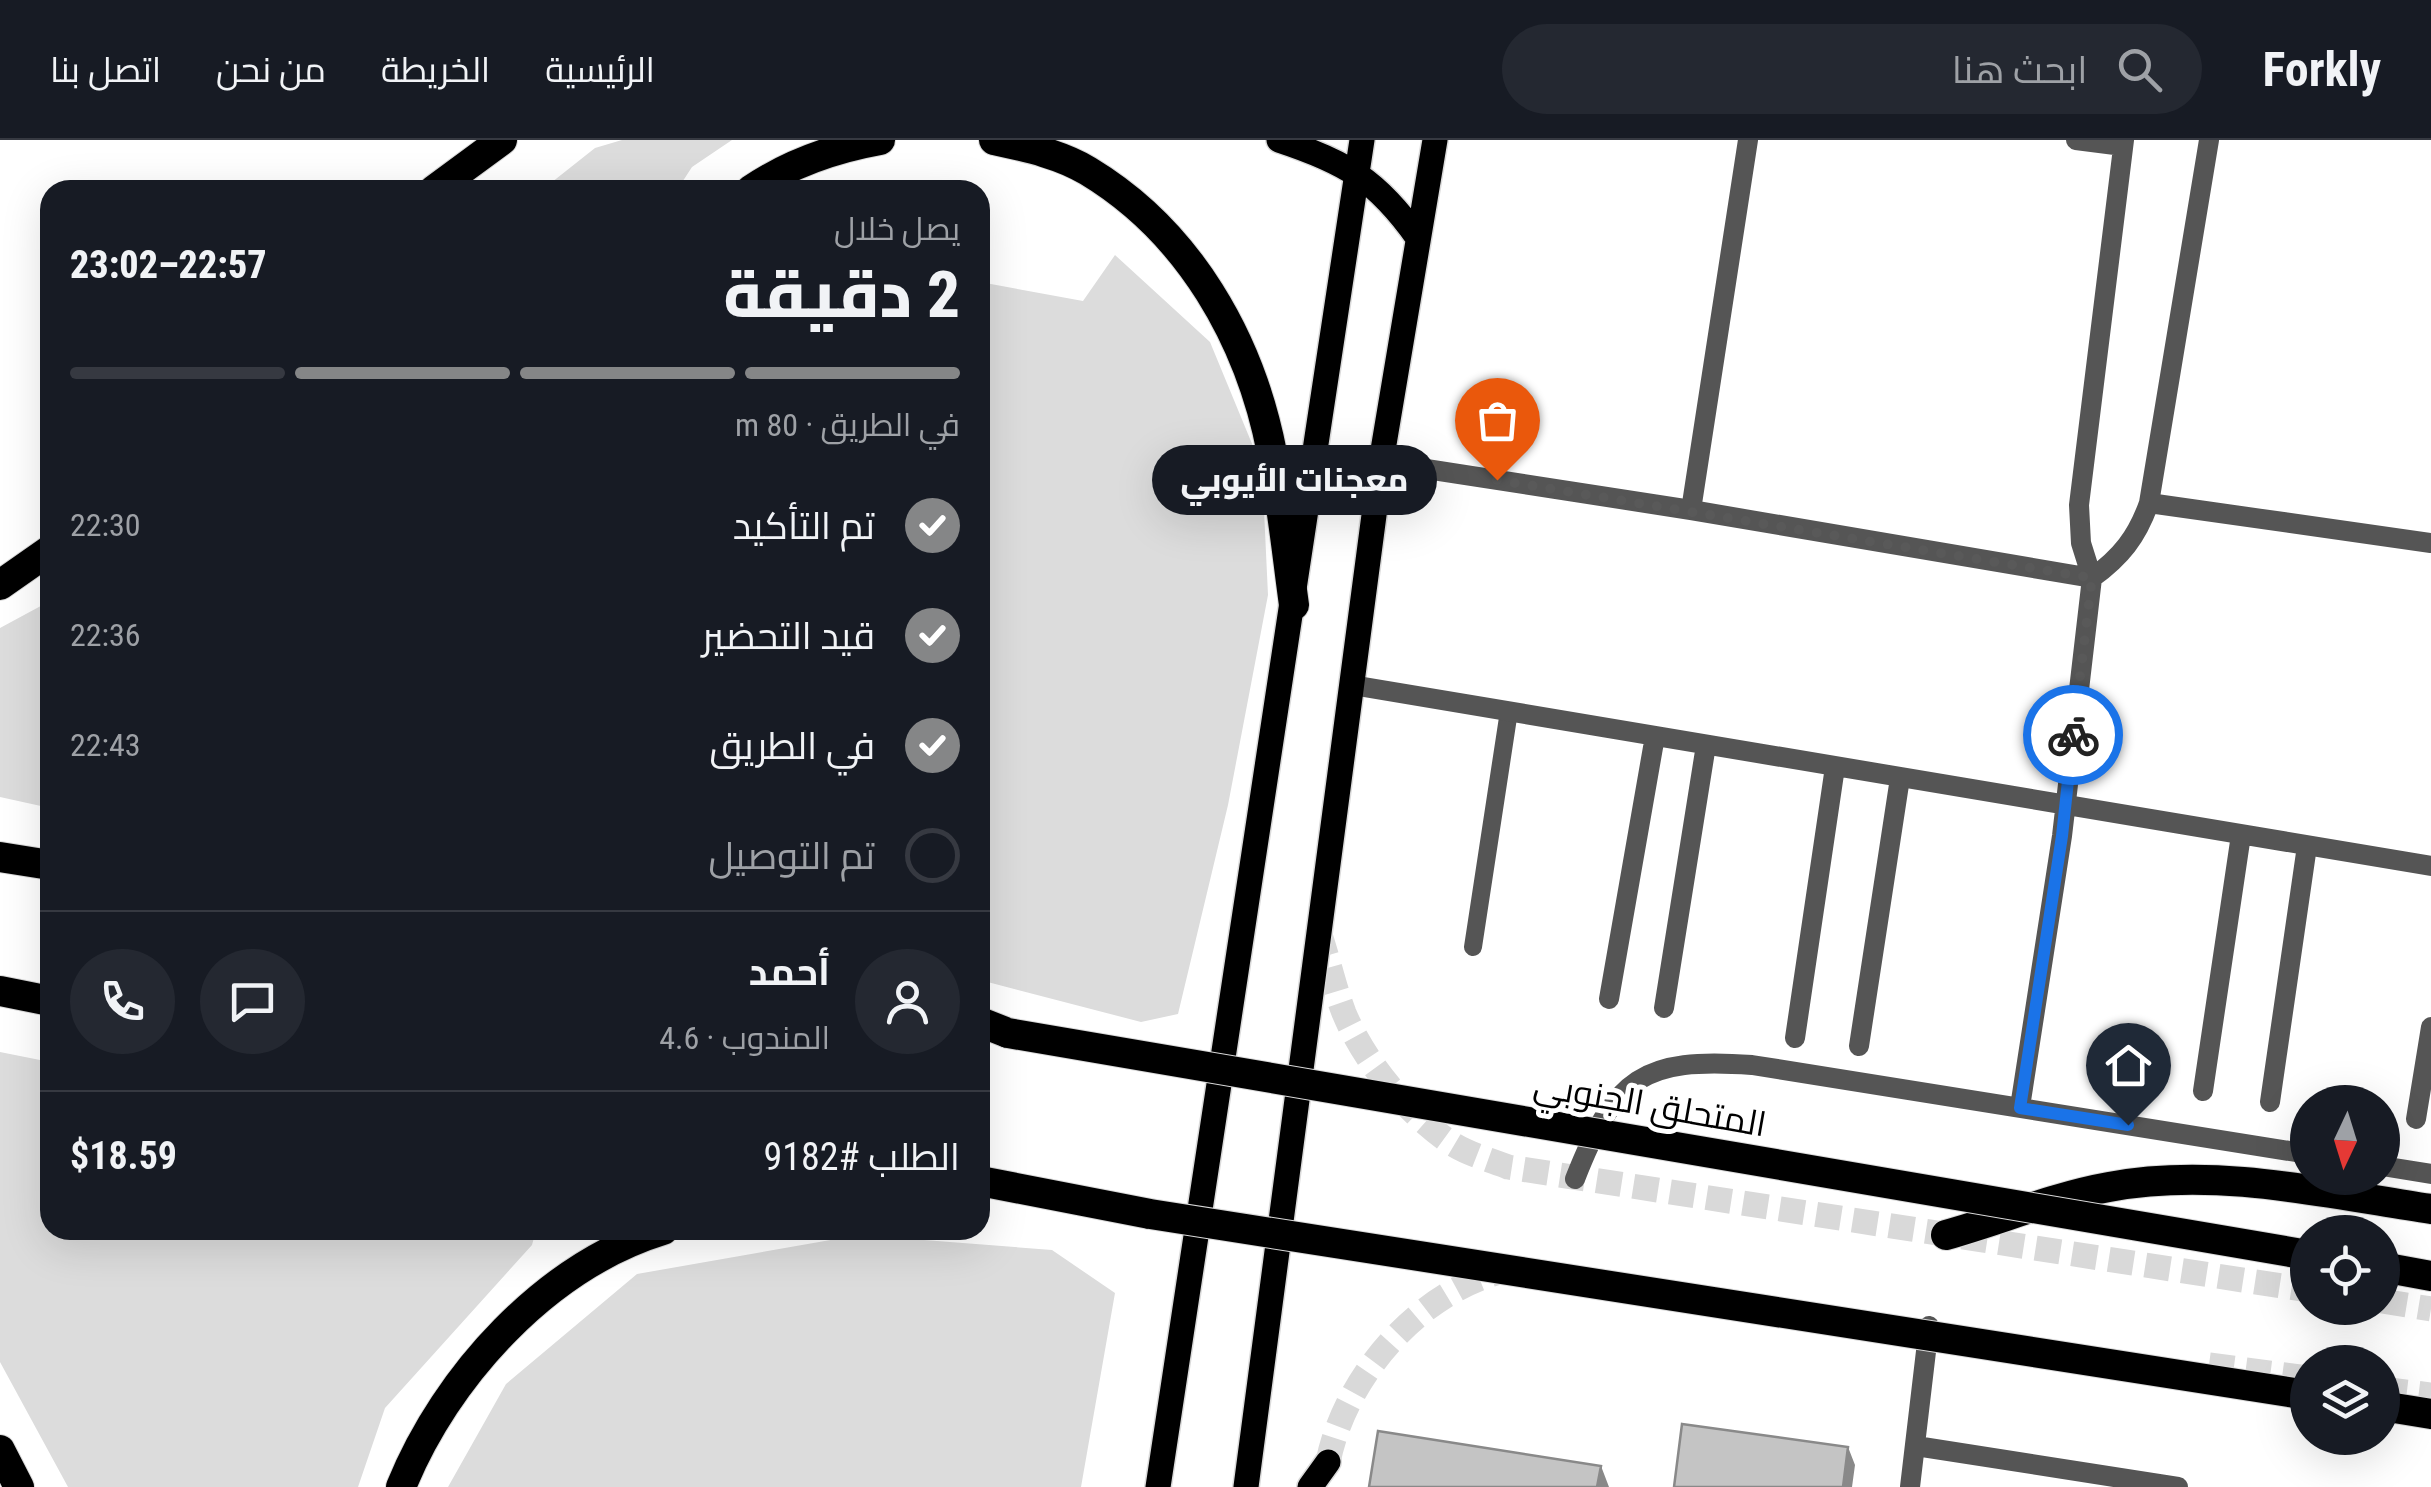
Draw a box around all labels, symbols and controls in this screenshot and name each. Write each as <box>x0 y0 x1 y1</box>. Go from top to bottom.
search box <box>1502 24 2202 114</box>
text: Forkly <box>2262 41 2381 98</box>
icon: search <box>2112 42 2167 97</box>
text: ابحث هنا <box>1952 48 2087 92</box>
text: اتصل بنا <box>50 50 161 91</box>
text: من نحن <box>216 50 326 91</box>
text: الخريطة <box>381 50 490 91</box>
text: الرئيسية <box>545 50 655 91</box>
text: يصل خلال <box>834 210 960 248</box>
text: 22:57–23:02 <box>70 243 267 287</box>
text: 2 دقيقة <box>723 257 960 333</box>
pin <box>1455 378 1540 481</box>
icon: bag <box>1470 393 1525 448</box>
text: في الطريق · 80 m <box>735 406 960 444</box>
callout: معجنات الأيوبي <box>1152 445 1437 515</box>
text: معجنات الأيوبي <box>1181 461 1408 499</box>
icon: check <box>905 498 960 553</box>
text: تم التأكيد <box>733 504 875 548</box>
text: 22:30 <box>70 506 141 544</box>
icon: check <box>905 608 960 663</box>
text: قيد التحضير <box>702 614 875 658</box>
text: 22:36 <box>70 616 141 654</box>
courier <box>2023 685 2123 785</box>
icon: bike <box>2046 708 2101 763</box>
icon: check <box>905 718 960 773</box>
text: في الطريق <box>709 724 875 768</box>
text: 22:43 <box>70 726 141 764</box>
text: تم التوصيل <box>708 834 875 878</box>
button: phone <box>70 949 175 1054</box>
button: chat <box>200 949 305 1054</box>
button: person <box>855 949 960 1054</box>
text: أحمد <box>749 950 830 994</box>
text: المندوب · 4.6 <box>659 1019 830 1057</box>
pin <box>2086 1023 2171 1126</box>
icon: home <box>2101 1038 2156 1093</box>
street label: المتحلق الجنوبي <box>1530 1064 1769 1152</box>
north arrow <box>2290 1085 2400 1195</box>
map controls <box>2290 1085 2400 1455</box>
text: $18.59 <box>70 1134 177 1178</box>
text: الطلب #9182 <box>764 1135 960 1179</box>
button: locate <box>2290 1215 2400 1325</box>
button: layers <box>2290 1345 2400 1455</box>

